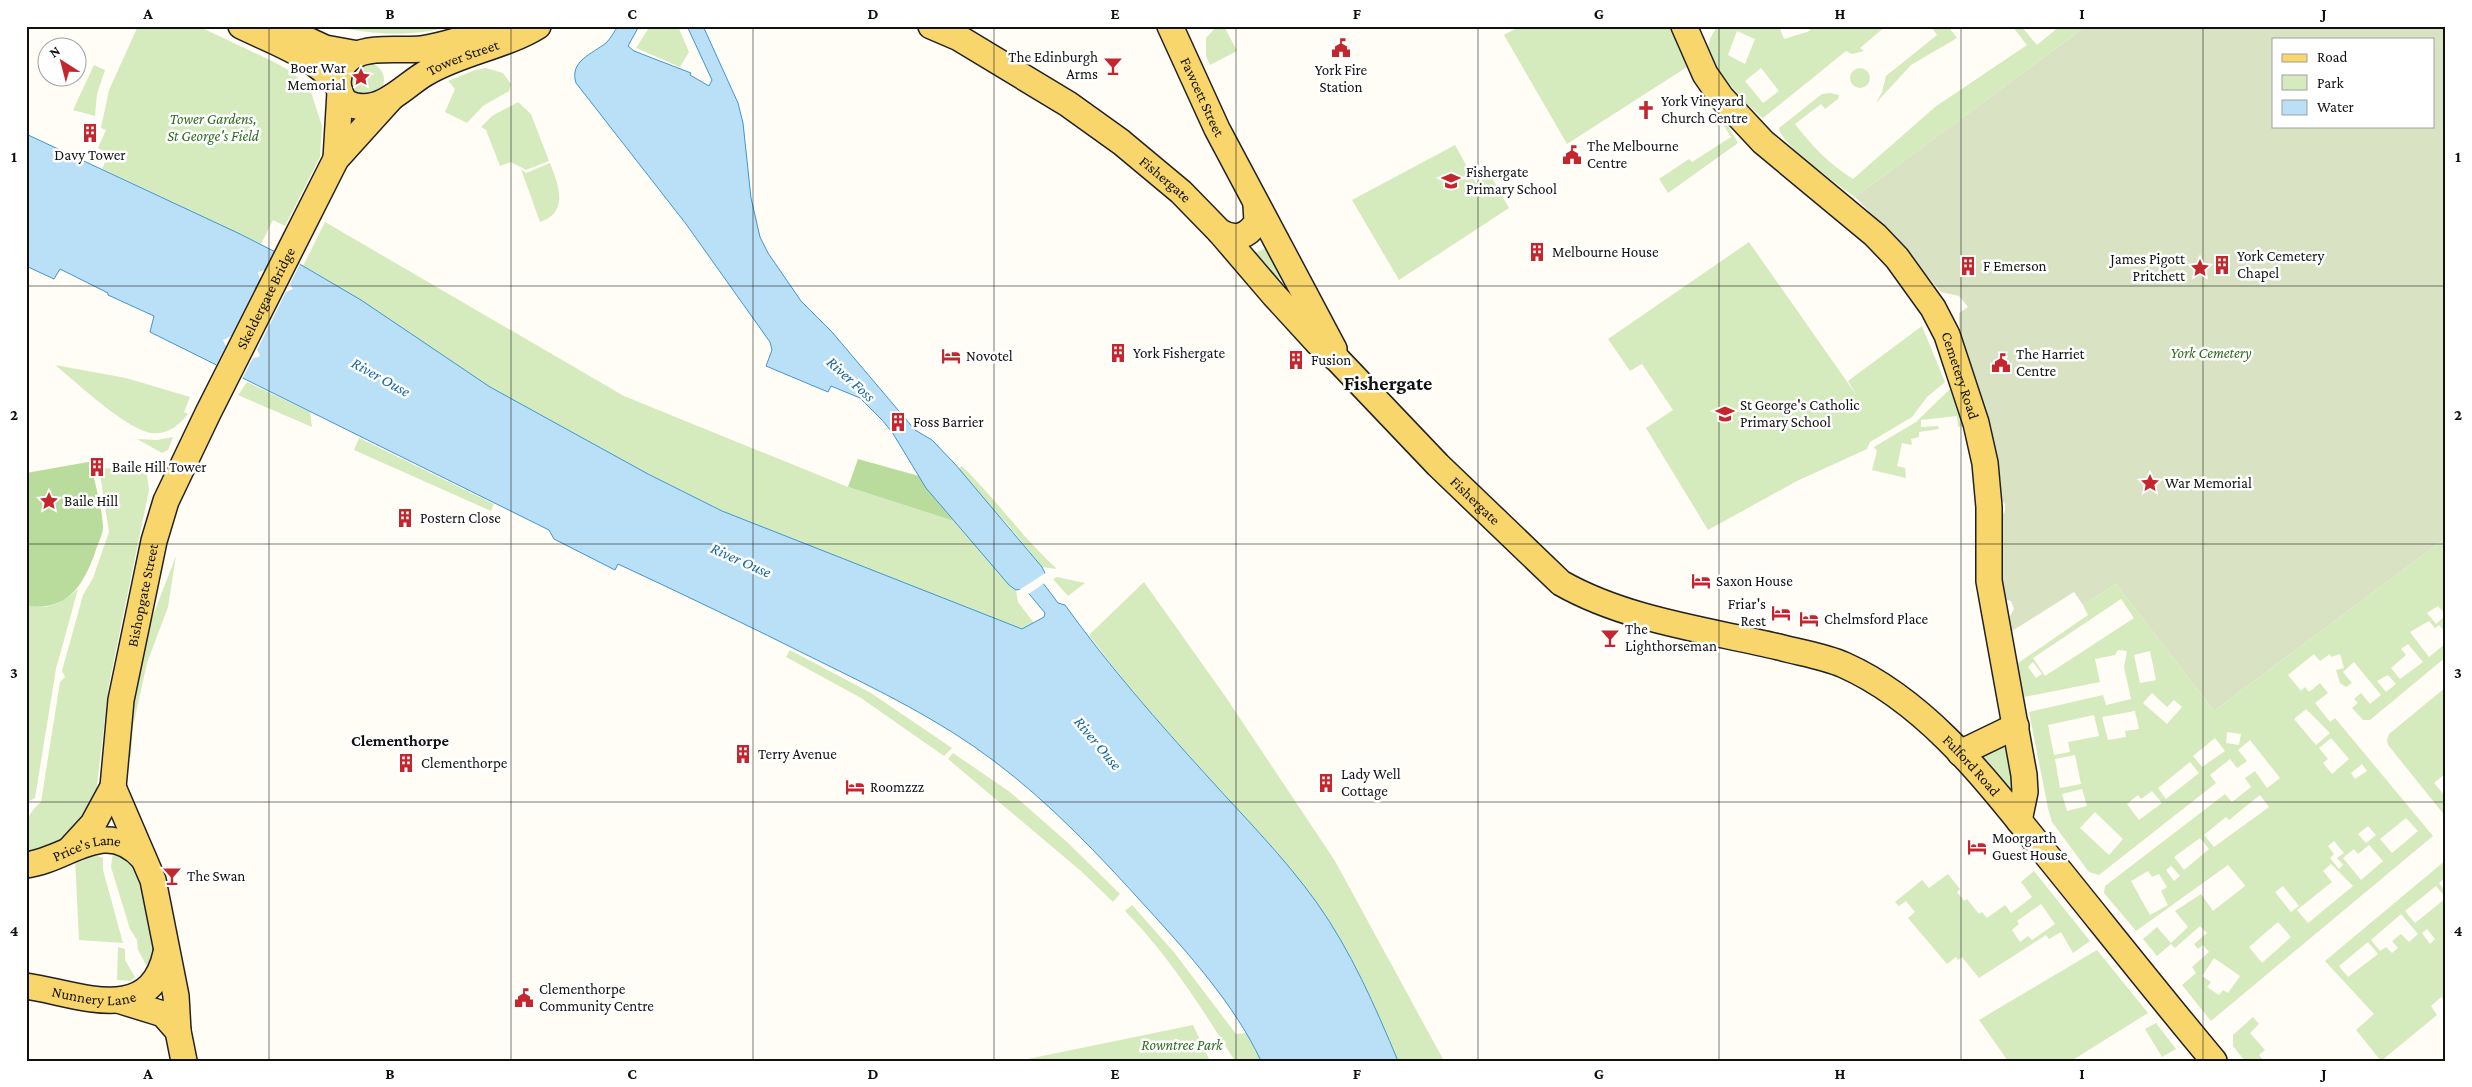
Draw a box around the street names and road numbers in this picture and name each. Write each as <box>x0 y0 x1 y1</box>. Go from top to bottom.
street label: Tower Street <box>424 36 502 79</box>
street label: Fawcett Street <box>1177 55 1228 140</box>
street label: Fishergate <box>1136 153 1195 206</box>
street label: Skeldergate Bridge <box>233 244 298 352</box>
street label: Cemetery Road <box>1938 330 1982 421</box>
street label: Fishergate <box>1447 473 1504 528</box>
street label: Bishopgate Street <box>124 541 161 648</box>
street label: Fulford Road <box>1940 731 2003 799</box>
street label: Price's Lane <box>50 832 123 865</box>
street label: Nunnery Lane <box>50 983 139 1009</box>

